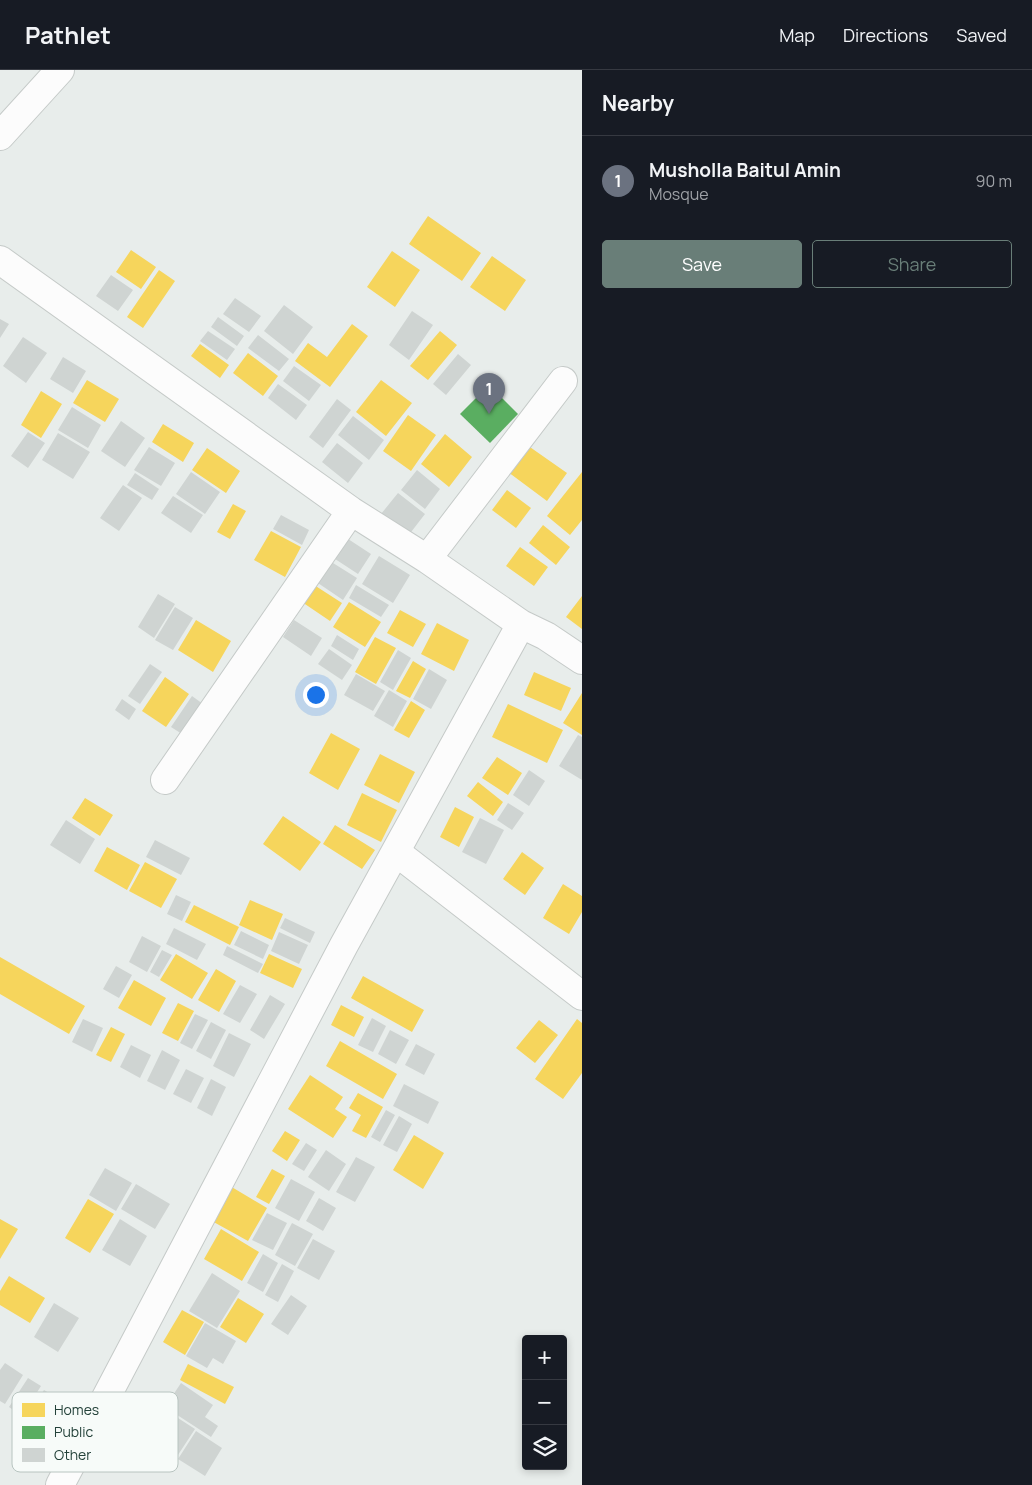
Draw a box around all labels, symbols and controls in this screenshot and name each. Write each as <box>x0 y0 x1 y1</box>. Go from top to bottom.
text: Pathlet <box>25 18 111 51</box>
text: Map <box>779 23 815 47</box>
text: Directions <box>843 23 928 47</box>
text: Saved <box>956 23 1007 47</box>
text: Nearby <box>602 89 674 117</box>
text: Musholla Baitul Amin <box>649 157 841 183</box>
text: 1 <box>614 170 622 192</box>
text: 90 m <box>976 170 1012 192</box>
text: Mosque <box>649 183 709 205</box>
button: Save <box>602 240 802 288</box>
button: Share <box>812 240 1012 288</box>
pin: 1 <box>473 373 505 414</box>
your location <box>303 682 329 708</box>
map controls <box>522 1335 567 1470</box>
button: + <box>522 1335 567 1380</box>
button: − <box>522 1380 567 1425</box>
legend <box>12 1392 178 1472</box>
text: Homes <box>54 1400 99 1419</box>
text: Public <box>54 1422 94 1441</box>
button: layers <box>522 1425 567 1470</box>
text: Other <box>54 1445 91 1464</box>

